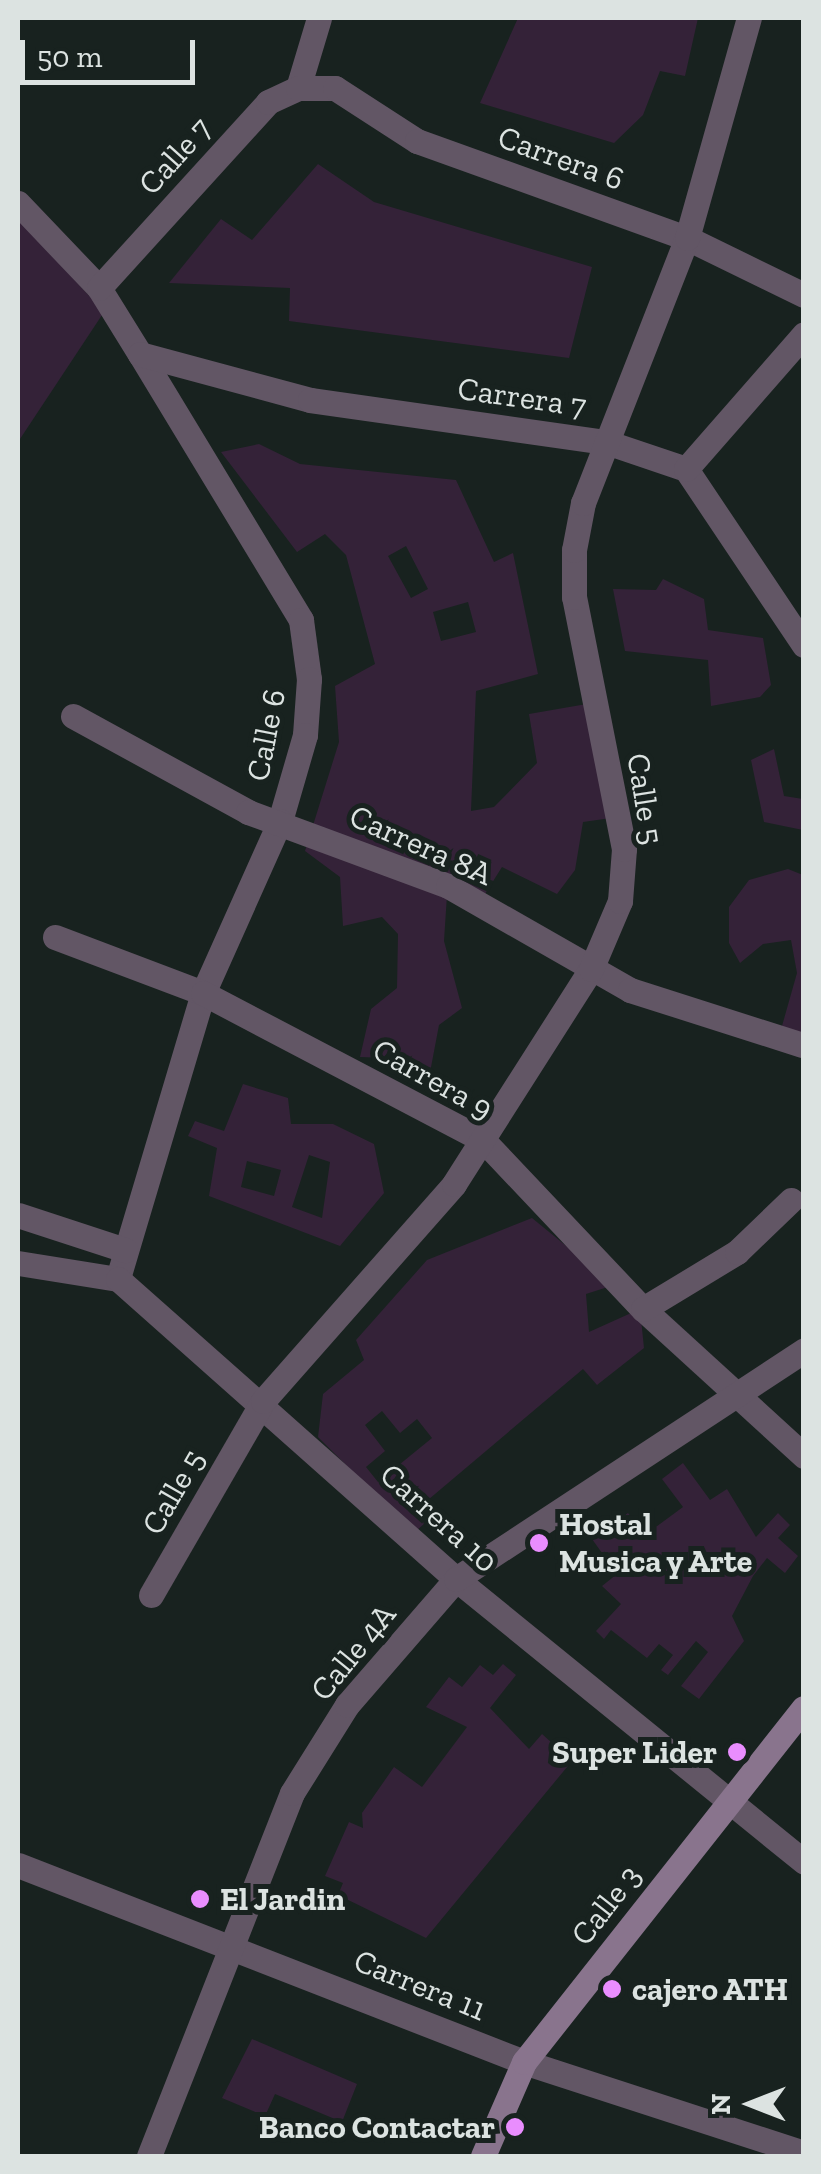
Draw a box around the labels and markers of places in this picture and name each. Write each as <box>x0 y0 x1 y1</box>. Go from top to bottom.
place label: Hostal Musica y Arte <box>559 1506 755 1581</box>
marker: Hostal Musica y Arte <box>528 1532 550 1554</box>
place label: Super Lider <box>551 1733 717 1771</box>
marker: Super Lider <box>726 1741 748 1763</box>
place label: El Jardin <box>220 1880 346 1918</box>
marker: El Jardin <box>189 1888 211 1910</box>
place label: cajero ATH <box>632 1970 789 2008</box>
marker: cajero ATH <box>601 1978 623 2000</box>
place label: Banco Contactar <box>259 2108 495 2146</box>
marker: Banco Contactar <box>504 2116 526 2138</box>

